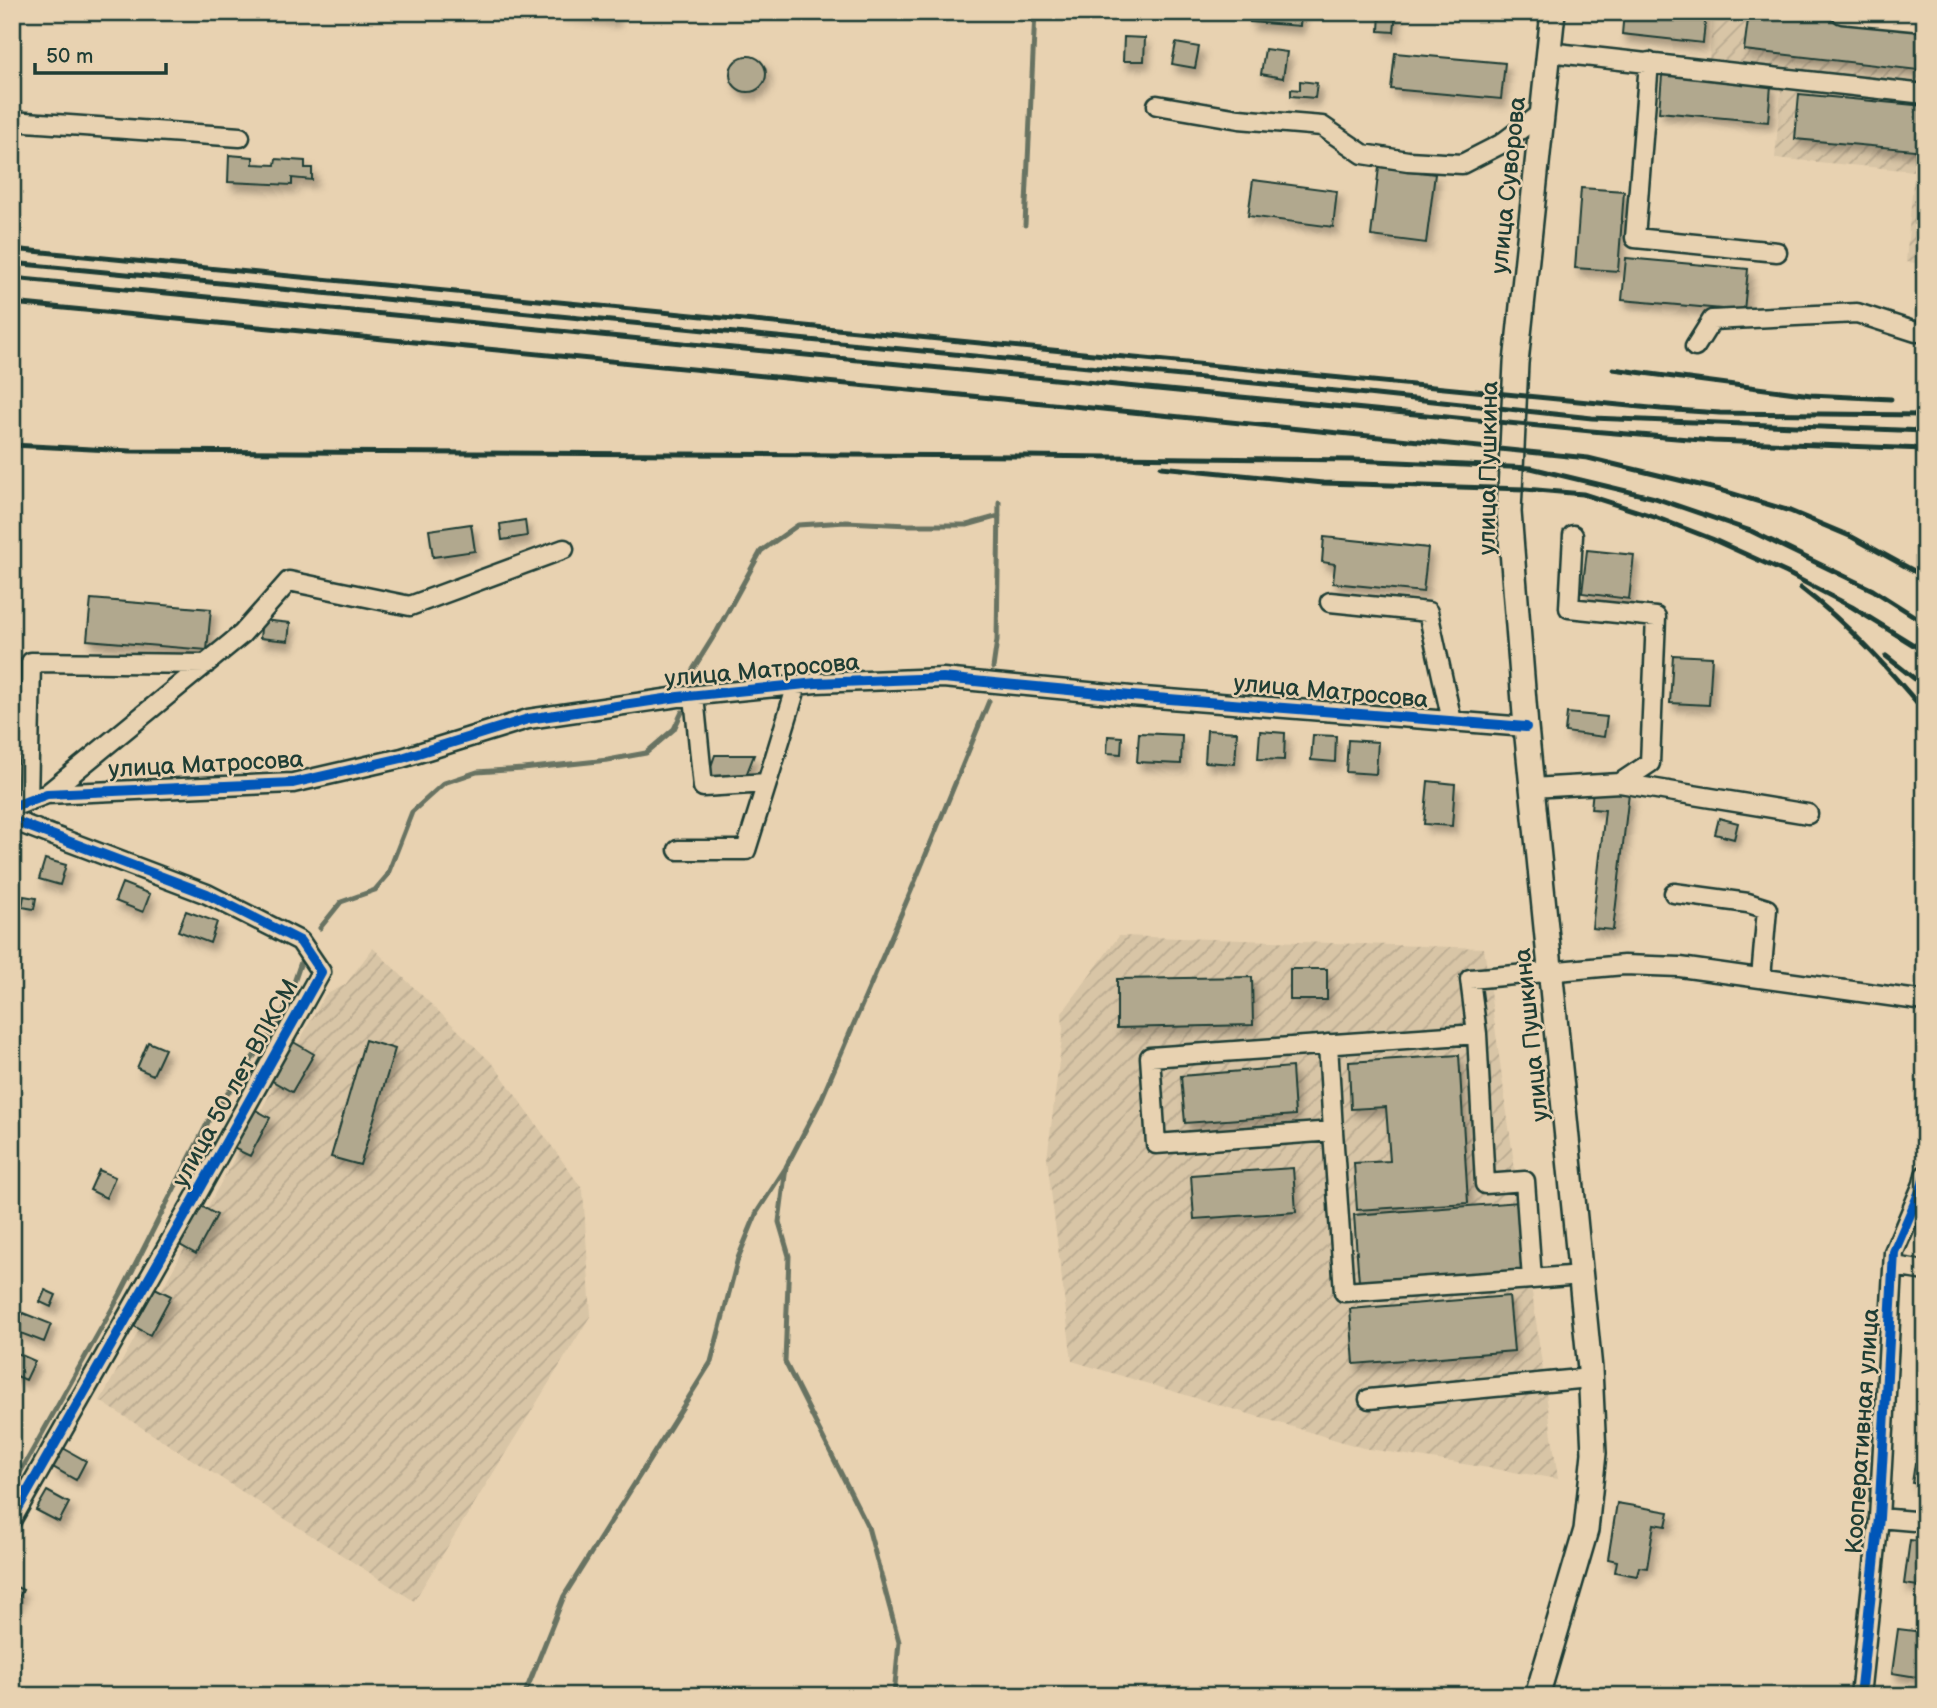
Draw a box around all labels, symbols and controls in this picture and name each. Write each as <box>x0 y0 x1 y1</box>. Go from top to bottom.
scale bar <box>35 32 166 76</box>
text: 50 m <box>46 44 93 69</box>
street label: улица Суворова <box>1485 95 1532 275</box>
street label: улица Пушкина <box>1472 381 1505 555</box>
street label: улица Матросова <box>663 648 861 693</box>
street label: улица Матросова <box>1232 669 1430 714</box>
street label: улица Матросова <box>108 745 304 784</box>
street label: улица Пушкина <box>1508 947 1555 1123</box>
street label: улица 50 лет ВЛКСМ <box>166 974 305 1192</box>
street label: Кооперативная улица <box>1839 1307 1886 1555</box>

